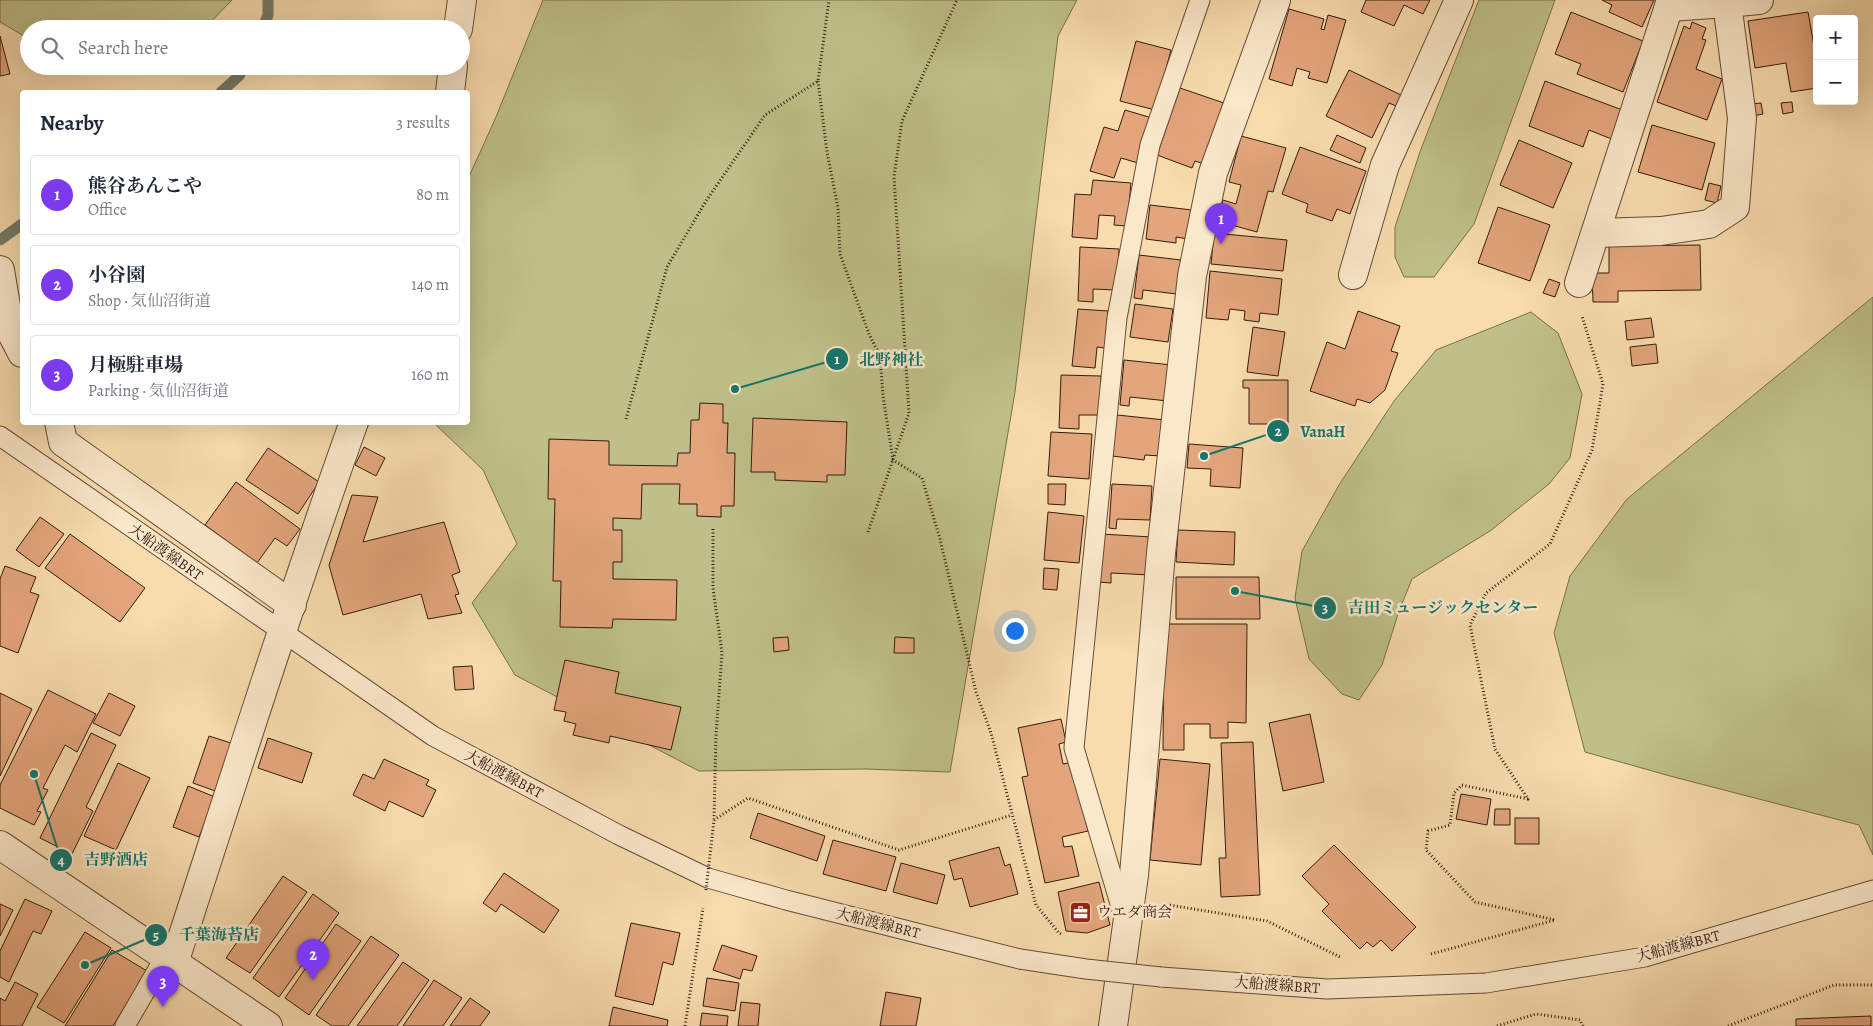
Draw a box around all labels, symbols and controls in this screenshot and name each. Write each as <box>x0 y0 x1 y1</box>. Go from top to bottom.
map controls <box>1813 15 1858 105</box>
button: + <box>1813 15 1858 60</box>
search box <box>20 20 470 75</box>
icon: search <box>38 34 66 62</box>
text: Search here <box>78 35 168 61</box>
button: − <box>1813 60 1858 105</box>
text: Nearby <box>40 109 103 137</box>
text: 3 results <box>396 112 450 134</box>
text: 熊谷あんこや <box>88 173 202 199</box>
text: 1 <box>54 184 60 206</box>
text: 80 m <box>416 184 449 206</box>
text: Office <box>88 199 127 221</box>
pin: 1 <box>1205 203 1237 244</box>
text: 小谷園 <box>88 262 145 288</box>
text: 2 <box>53 274 61 296</box>
text: 140 m <box>411 274 449 296</box>
text: Shop · 気仙沼街道 <box>88 290 211 312</box>
callout: 北野神社 <box>824 344 933 375</box>
text: 1 <box>834 349 840 369</box>
text: 北野神社 <box>859 349 923 371</box>
text: 月極駐車場 <box>88 352 183 378</box>
text: 3 <box>54 364 60 386</box>
text: 160 m <box>411 364 449 386</box>
text: Parking · 気仙沼街道 <box>88 380 229 402</box>
callout: VanaH <box>1265 416 1355 447</box>
text: 2 <box>1274 421 1282 441</box>
text: VanaH <box>1299 421 1346 443</box>
street label: 大船渡線BRT <box>125 519 208 585</box>
callout: 吉田ミュージックセンター <box>1312 592 1549 623</box>
text: 吉田ミュージックセンター <box>1348 597 1538 619</box>
text: 3 <box>1322 598 1328 618</box>
your location <box>1002 618 1028 644</box>
street label: 大船渡線BRT <box>461 745 548 803</box>
callout: 吉野酒店 <box>49 844 158 875</box>
text: 吉野酒店 <box>84 849 148 871</box>
text: 4 <box>57 850 65 870</box>
office icon: ウエダ商会 <box>1069 900 1093 924</box>
place label: ウエダ商会 <box>1097 902 1172 922</box>
street label: 大船渡線BRT <box>834 903 923 943</box>
callout: 千葉海苔店 <box>144 919 269 950</box>
text: 千葉海苔店 <box>179 924 259 946</box>
text: 5 <box>153 925 159 945</box>
street label: 大船渡線BRT <box>1634 925 1723 967</box>
pin: 2 <box>297 939 329 980</box>
pin: 3 <box>147 966 179 1007</box>
street label: 大船渡線BRT <box>1233 972 1322 998</box>

